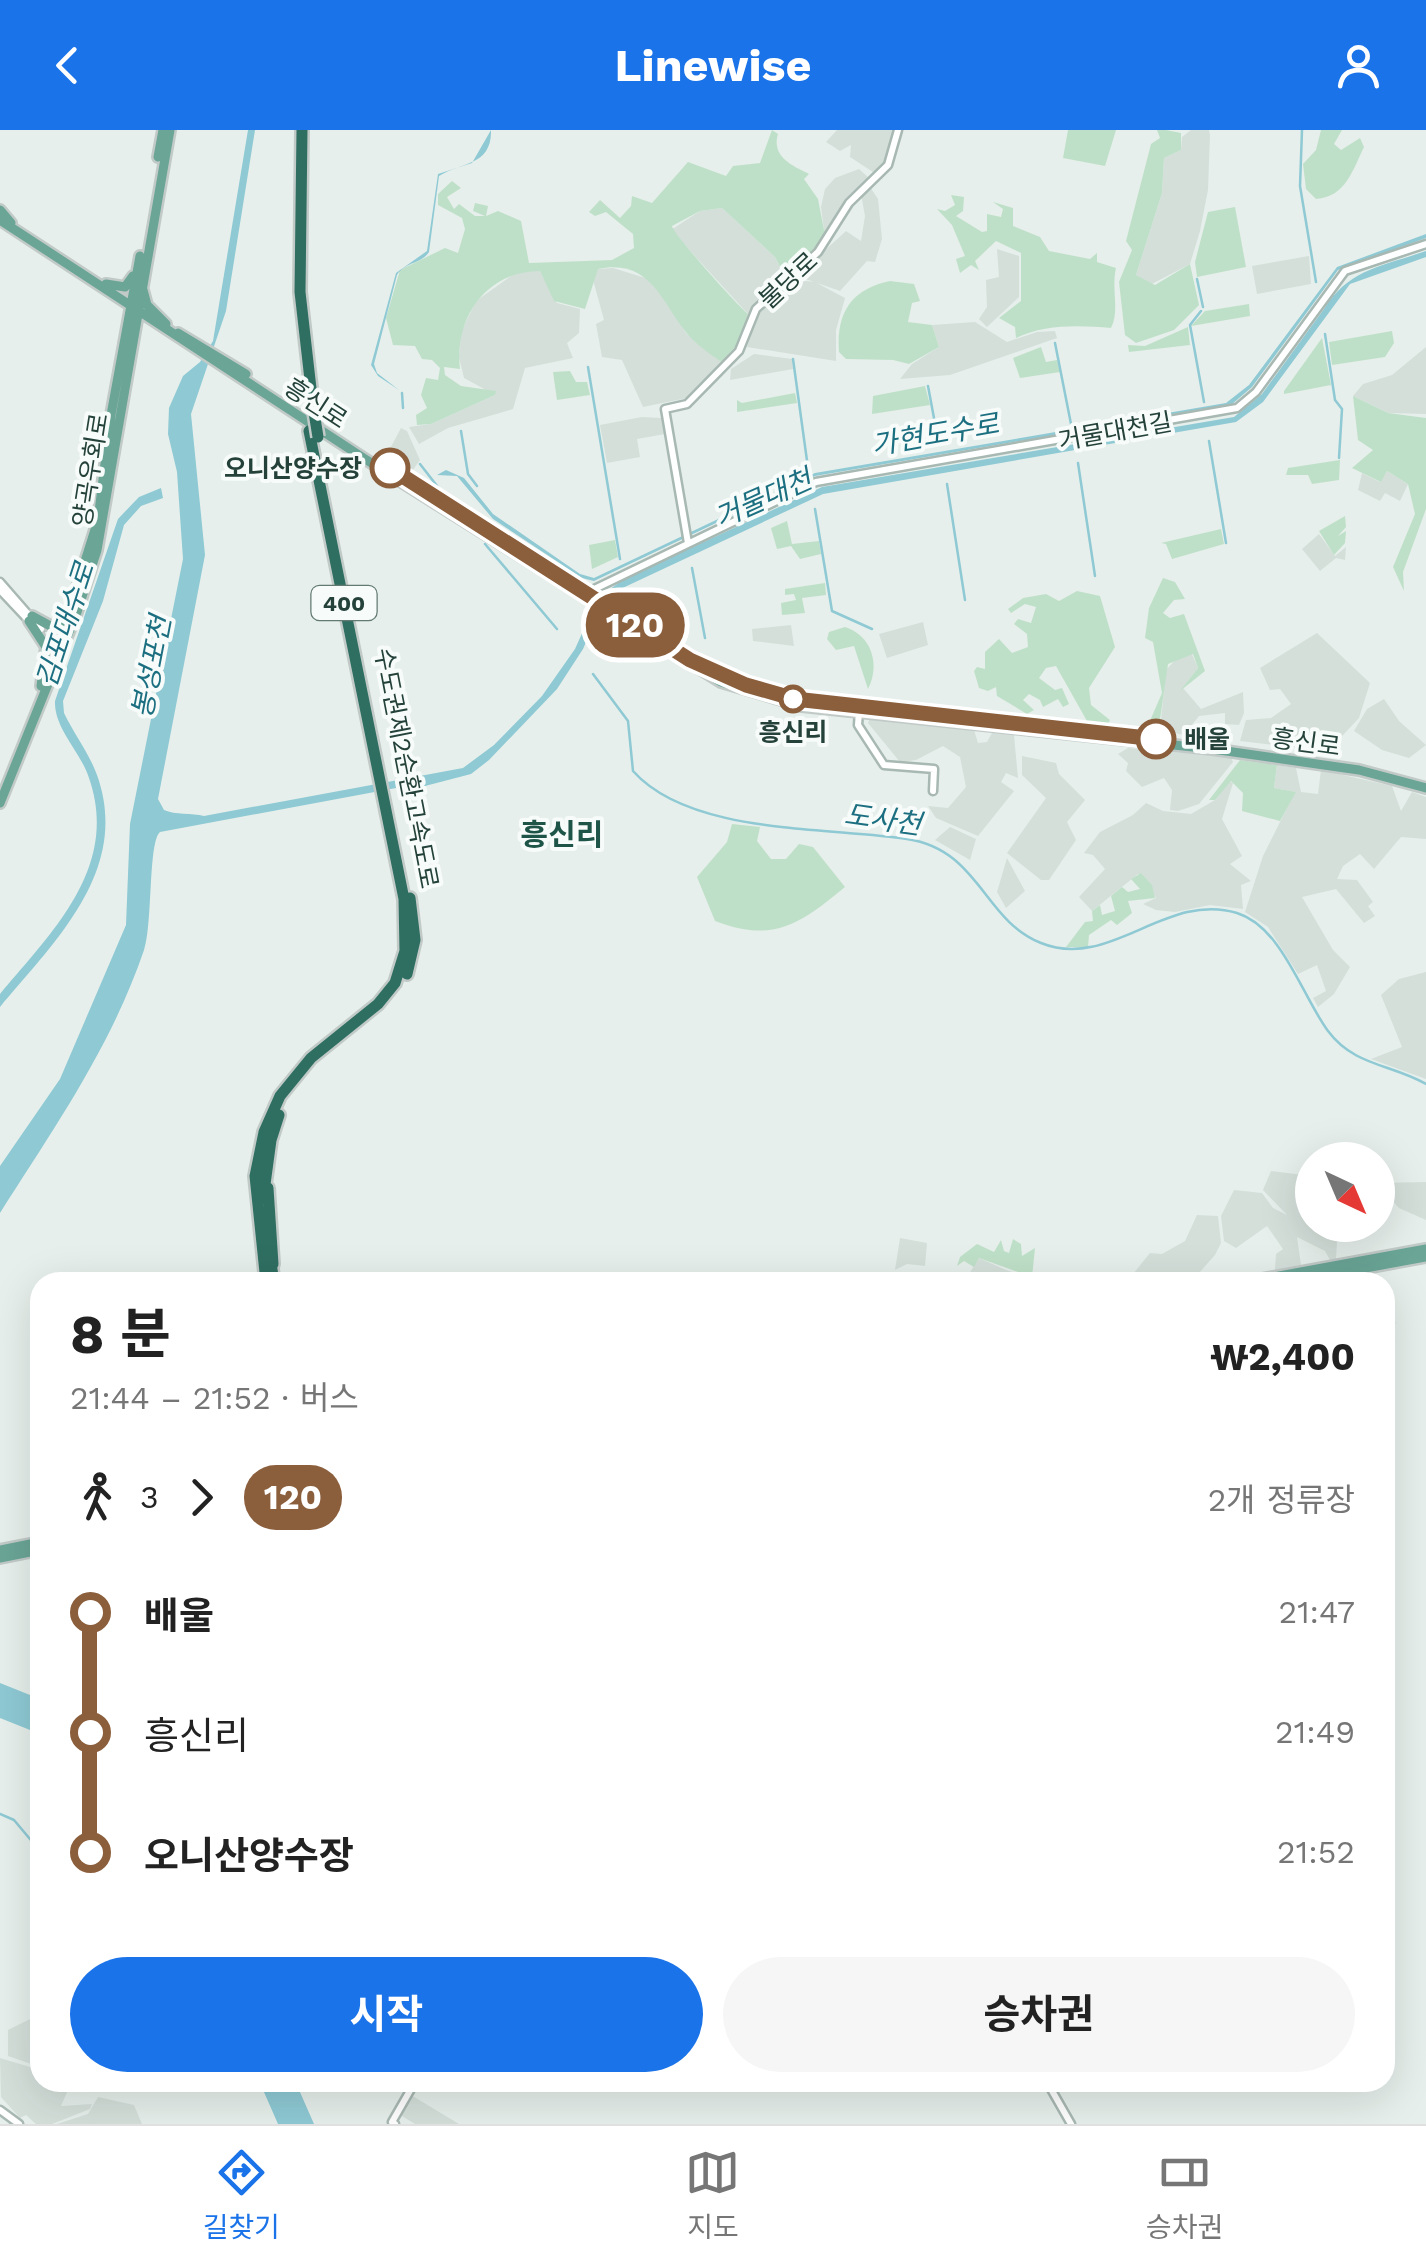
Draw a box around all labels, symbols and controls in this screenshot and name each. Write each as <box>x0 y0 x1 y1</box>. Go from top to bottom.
icon: back <box>40 38 95 93</box>
icon: person <box>1331 38 1386 93</box>
text: Linewise <box>615 39 812 92</box>
street label: 불당로 <box>753 246 823 315</box>
street label: 흥신로 <box>279 372 353 434</box>
water label: 가현도수로 <box>869 407 1003 462</box>
street label: 거물대천길 <box>1056 407 1174 456</box>
street label: 양곡우회로 <box>67 411 114 529</box>
marker: 오니산양수장 <box>371 449 409 487</box>
place label: 오니산양수장 <box>224 454 362 483</box>
water label: 거물대천 <box>709 461 820 534</box>
water label: 김포대수로 <box>30 558 101 692</box>
road number: 400 <box>312 586 376 620</box>
line badge: 120 <box>578 592 692 658</box>
text: 120 <box>606 604 664 646</box>
water label: 봉성포천 <box>125 610 178 721</box>
street label: 수도권제2순환고속도로 <box>369 645 444 891</box>
marker: 흥신리 <box>780 686 806 712</box>
place label: 흥신리 <box>758 718 828 747</box>
marker: 배울 <box>1137 720 1175 758</box>
street label: 흥신로 <box>1270 723 1342 762</box>
place label: 배울 <box>1184 725 1230 754</box>
water label: 도사천 <box>842 798 927 842</box>
district label: 흥신리 <box>521 817 603 852</box>
north arrow <box>1295 1142 1395 1242</box>
map controls <box>1295 1142 1395 1242</box>
text: 8 분 <box>70 1302 171 1366</box>
text: ₩2,400 <box>1210 1335 1355 1379</box>
text: 21:44 – 21:52 · 버스 <box>70 1379 359 1417</box>
icon: walk <box>70 1470 125 1525</box>
icon: forward <box>174 1470 229 1525</box>
text: 120 <box>264 1476 322 1518</box>
text: 3 <box>140 1478 159 1516</box>
text: 2개 정류장 <box>1208 1481 1355 1519</box>
text: 21:47 <box>1278 1593 1355 1631</box>
text: 배울 <box>144 1594 214 1638</box>
text: 21:49 <box>1275 1713 1355 1751</box>
text: 흥신리 <box>144 1714 249 1758</box>
text: 21:52 <box>1277 1833 1355 1871</box>
text: 오니산양수장 <box>144 1834 354 1878</box>
button: 시작 <box>70 1957 703 2072</box>
button: 승차권 <box>723 1957 1355 2072</box>
tab: 길찾기 <box>203 2145 280 2245</box>
tab: 지도 <box>685 2145 740 2245</box>
tab: 승차권 <box>1146 2145 1223 2245</box>

